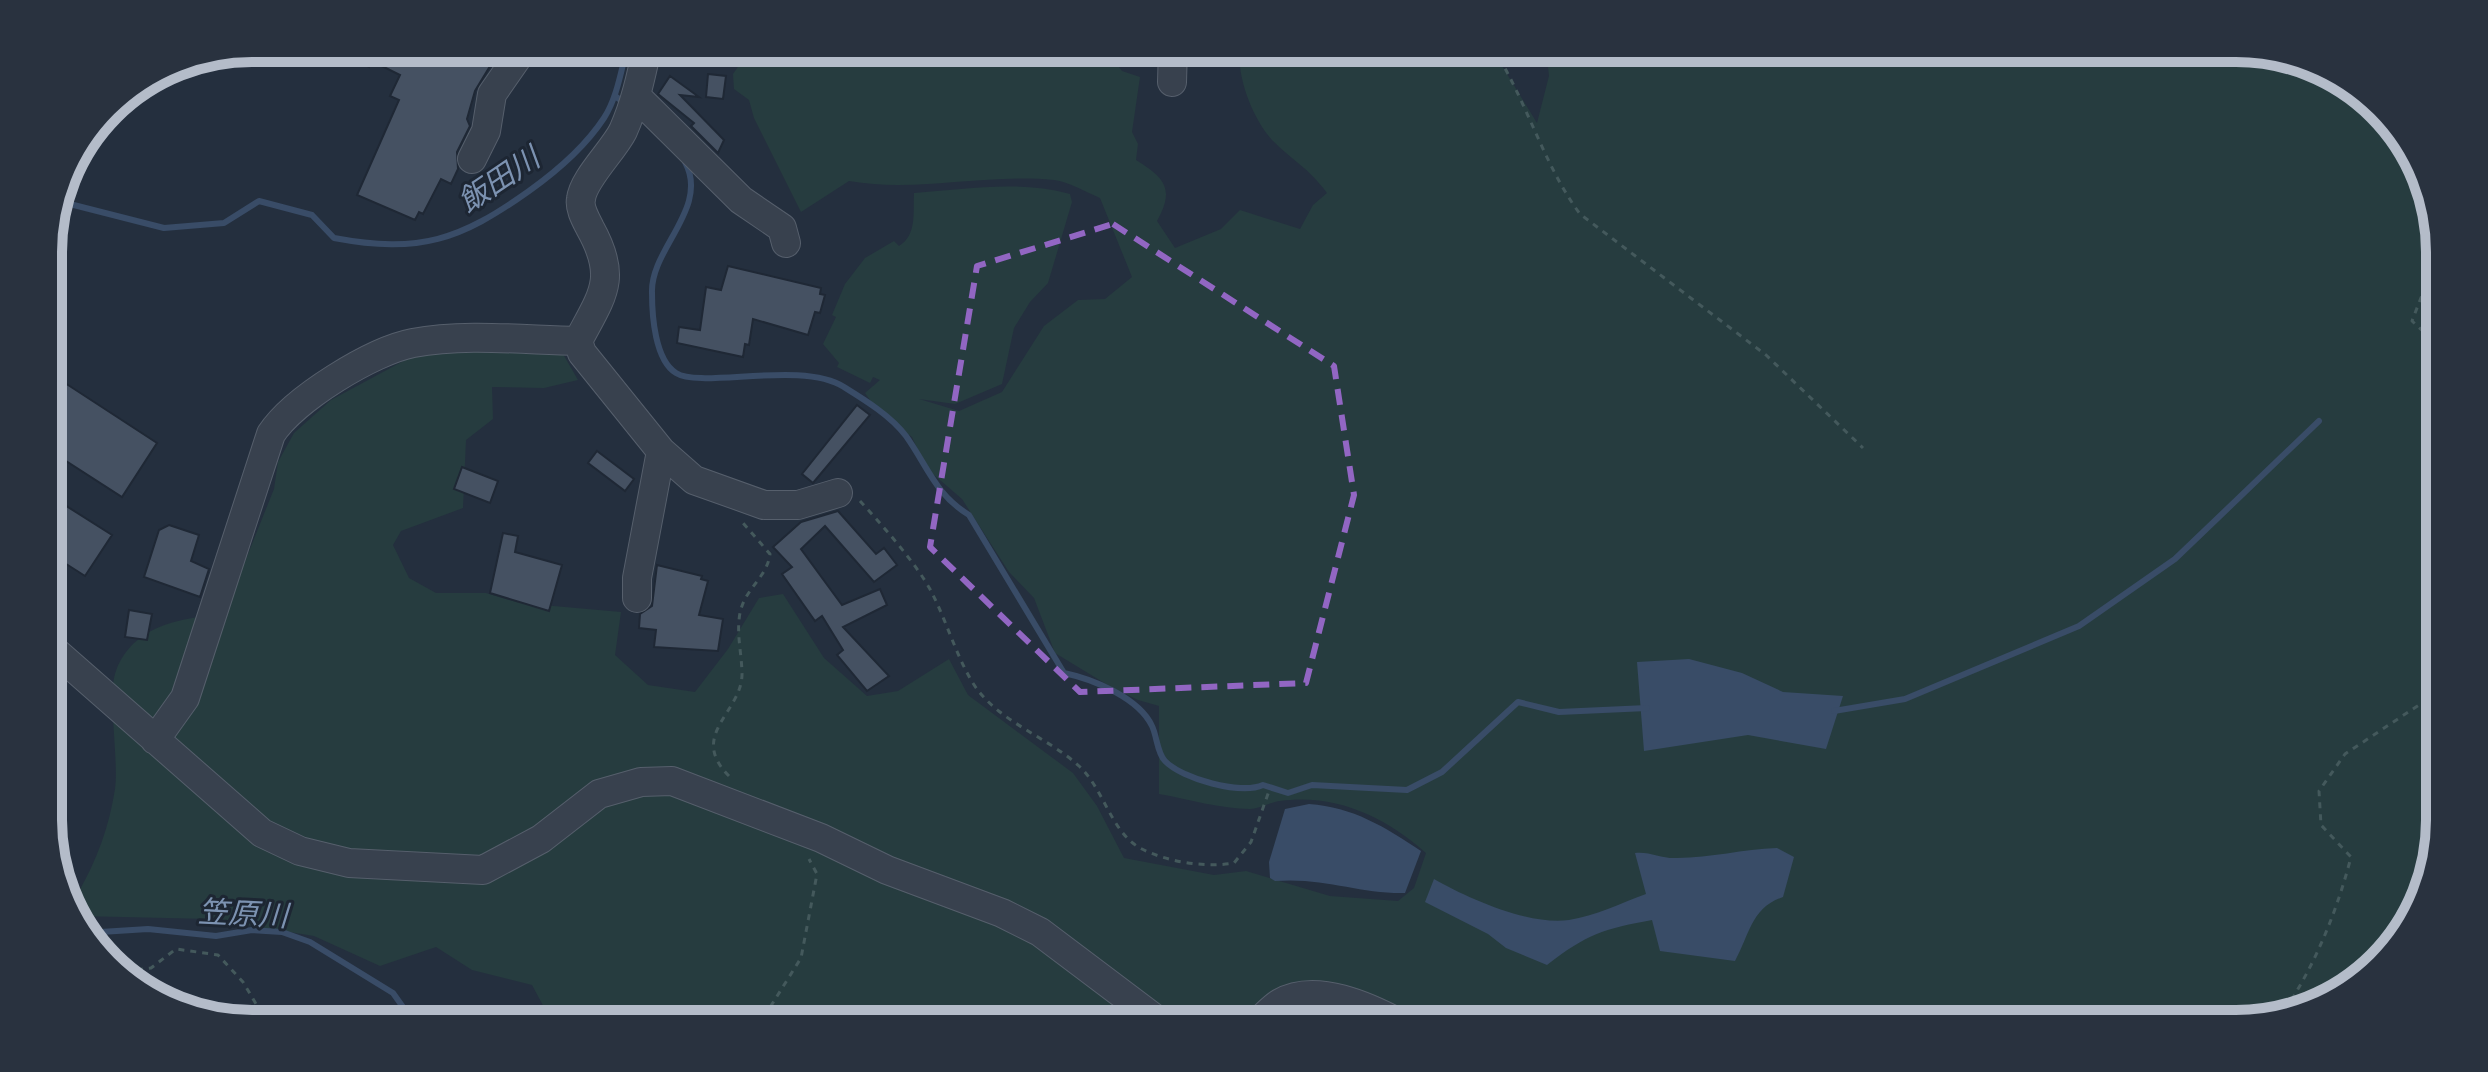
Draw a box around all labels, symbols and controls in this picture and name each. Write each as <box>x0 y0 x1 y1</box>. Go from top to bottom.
water label: 飯田川 <box>449 135 551 223</box>
water label: 笠原川 <box>197 890 292 937</box>

